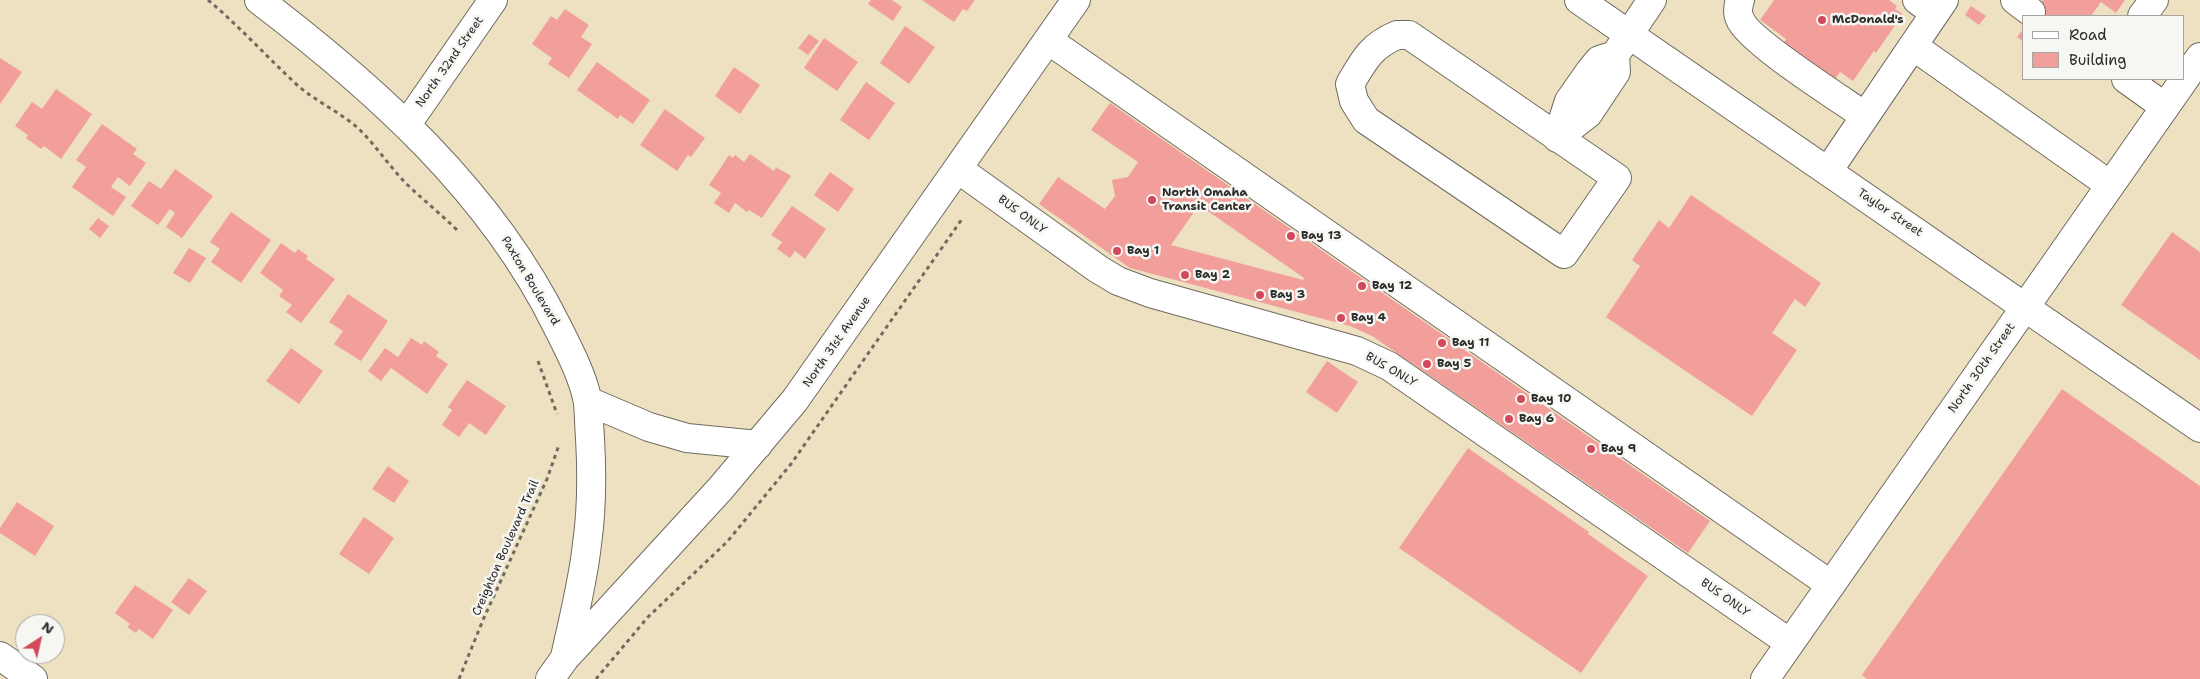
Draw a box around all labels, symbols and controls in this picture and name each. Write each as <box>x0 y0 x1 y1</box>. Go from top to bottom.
place label: McDonald's <box>1832 13 1904 27</box>
street label: North 32nd Street <box>413 14 487 110</box>
marker: McDonald's <box>1816 14 1828 26</box>
legend <box>2022 15 2185 80</box>
text: Road <box>2069 25 2107 45</box>
text: Building <box>2069 50 2126 70</box>
place label: North Omaha Transit Center <box>1162 186 1252 214</box>
street label: Taylor Street <box>1855 186 1925 240</box>
street label: BUS ONLY <box>995 193 1049 237</box>
marker: North Omaha Transit Center <box>1146 194 1158 206</box>
place label: Bay 13 <box>1301 229 1341 243</box>
marker: Bay 13 <box>1285 230 1297 242</box>
street label: Paxton Boulevard <box>498 234 562 328</box>
place label: Bay 1 <box>1127 244 1159 258</box>
marker: Bay 1 <box>1111 245 1123 257</box>
place label: Bay 2 <box>1195 268 1230 282</box>
marker: Bay 2 <box>1179 269 1191 281</box>
place label: Bay 12 <box>1372 279 1412 293</box>
marker: Bay 12 <box>1356 280 1368 292</box>
place label: Bay 3 <box>1270 288 1305 302</box>
marker: Bay 3 <box>1254 289 1266 301</box>
street label: North 31st Avenue <box>800 294 874 390</box>
place label: Bay 4 <box>1351 311 1386 325</box>
marker: Bay 4 <box>1335 312 1347 324</box>
street label: North 30th Street <box>1946 320 2018 416</box>
place label: Bay 11 <box>1452 336 1489 350</box>
marker: Bay 11 <box>1436 337 1448 349</box>
street label: BUS ONLY <box>1363 350 1419 390</box>
place label: Bay 5 <box>1437 357 1471 371</box>
marker: Bay 5 <box>1421 358 1433 370</box>
place label: Bay 10 <box>1531 392 1571 406</box>
marker: Bay 10 <box>1515 393 1527 405</box>
place label: Bay 6 <box>1519 412 1554 426</box>
marker: Bay 6 <box>1503 413 1515 425</box>
place label: Bay 9 <box>1601 442 1636 456</box>
marker: Bay 9 <box>1585 443 1597 455</box>
street label: Creighton Boulevard Trail <box>469 478 543 618</box>
street label: BUS ONLY <box>1698 576 1752 620</box>
north arrow <box>15 614 65 664</box>
text: N <box>38 617 58 638</box>

